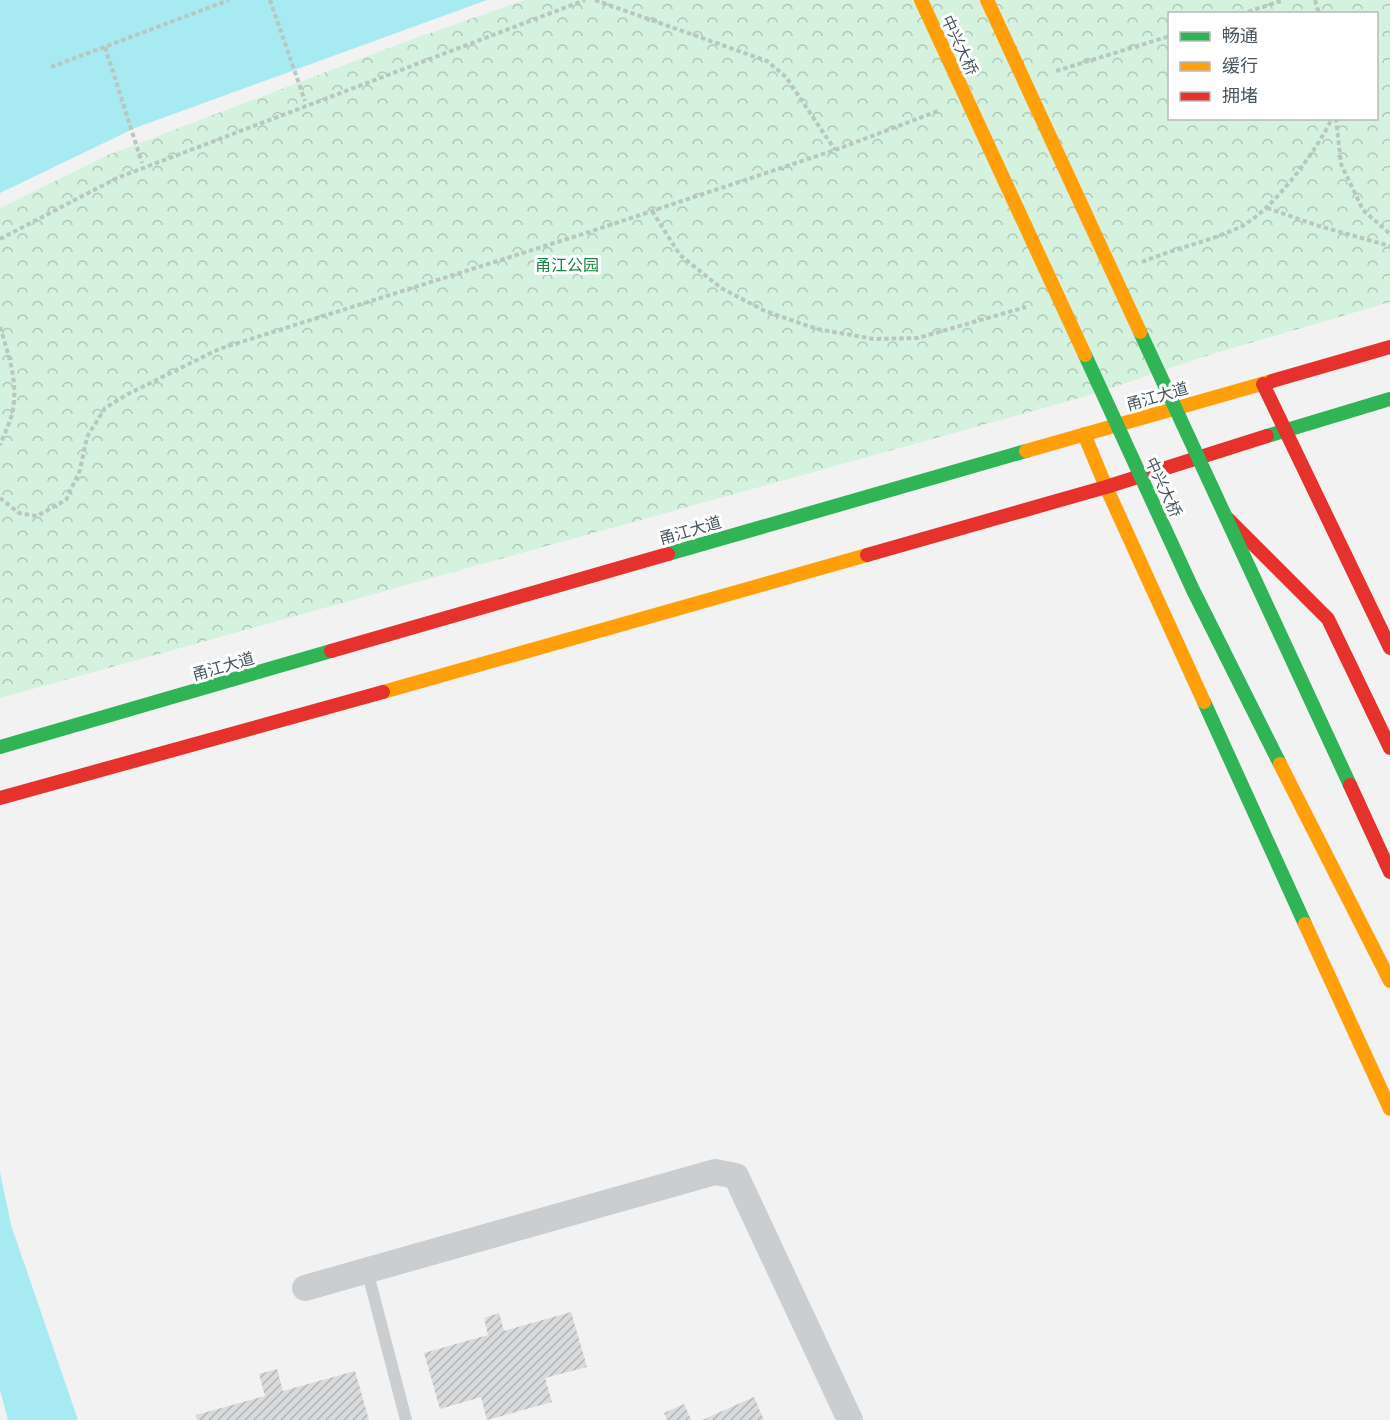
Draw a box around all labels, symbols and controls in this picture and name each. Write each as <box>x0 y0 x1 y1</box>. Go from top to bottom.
street label: 中兴大桥 <box>937 12 983 78</box>
legend <box>1168 12 1378 120</box>
text: 畅通 <box>1222 24 1258 47</box>
text: 缓行 <box>1222 54 1258 77</box>
text: 拥堵 <box>1222 84 1258 107</box>
park label: 甬江公园 <box>535 255 599 275</box>
street label: 甬江大道 <box>1123 378 1191 414</box>
street label: 中兴大桥 <box>1141 454 1187 520</box>
street label: 甬江大道 <box>656 512 724 548</box>
street label: 甬江大道 <box>189 648 257 684</box>

